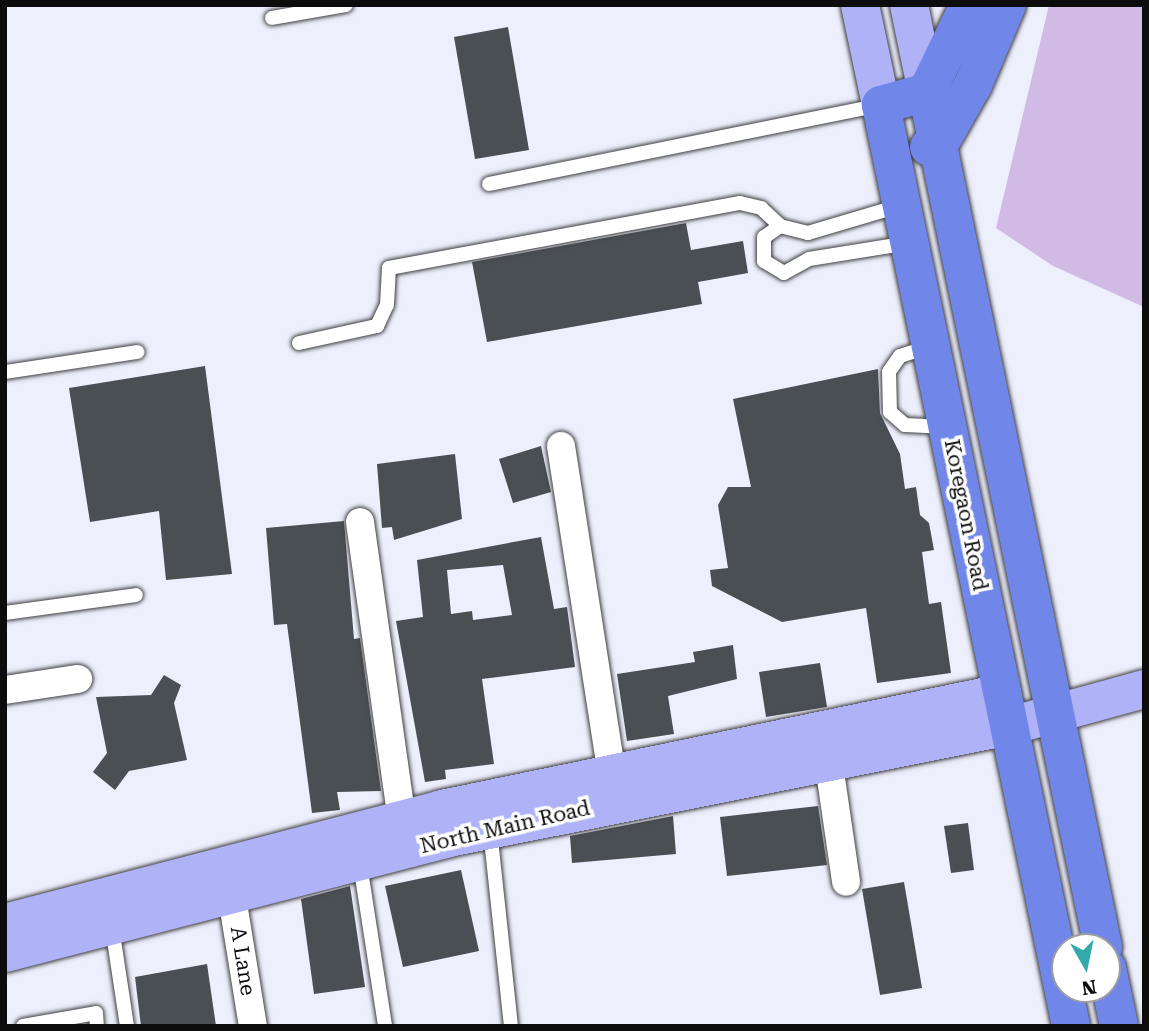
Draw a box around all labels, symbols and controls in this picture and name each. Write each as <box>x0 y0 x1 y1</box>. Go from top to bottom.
street label: Koregaon Road <box>939 437 993 593</box>
street label: North Main Road <box>418 795 592 859</box>
street label: A Lane <box>225 925 261 997</box>
north arrow <box>1051 933 1121 1003</box>
text: N <box>1080 975 1098 1000</box>

